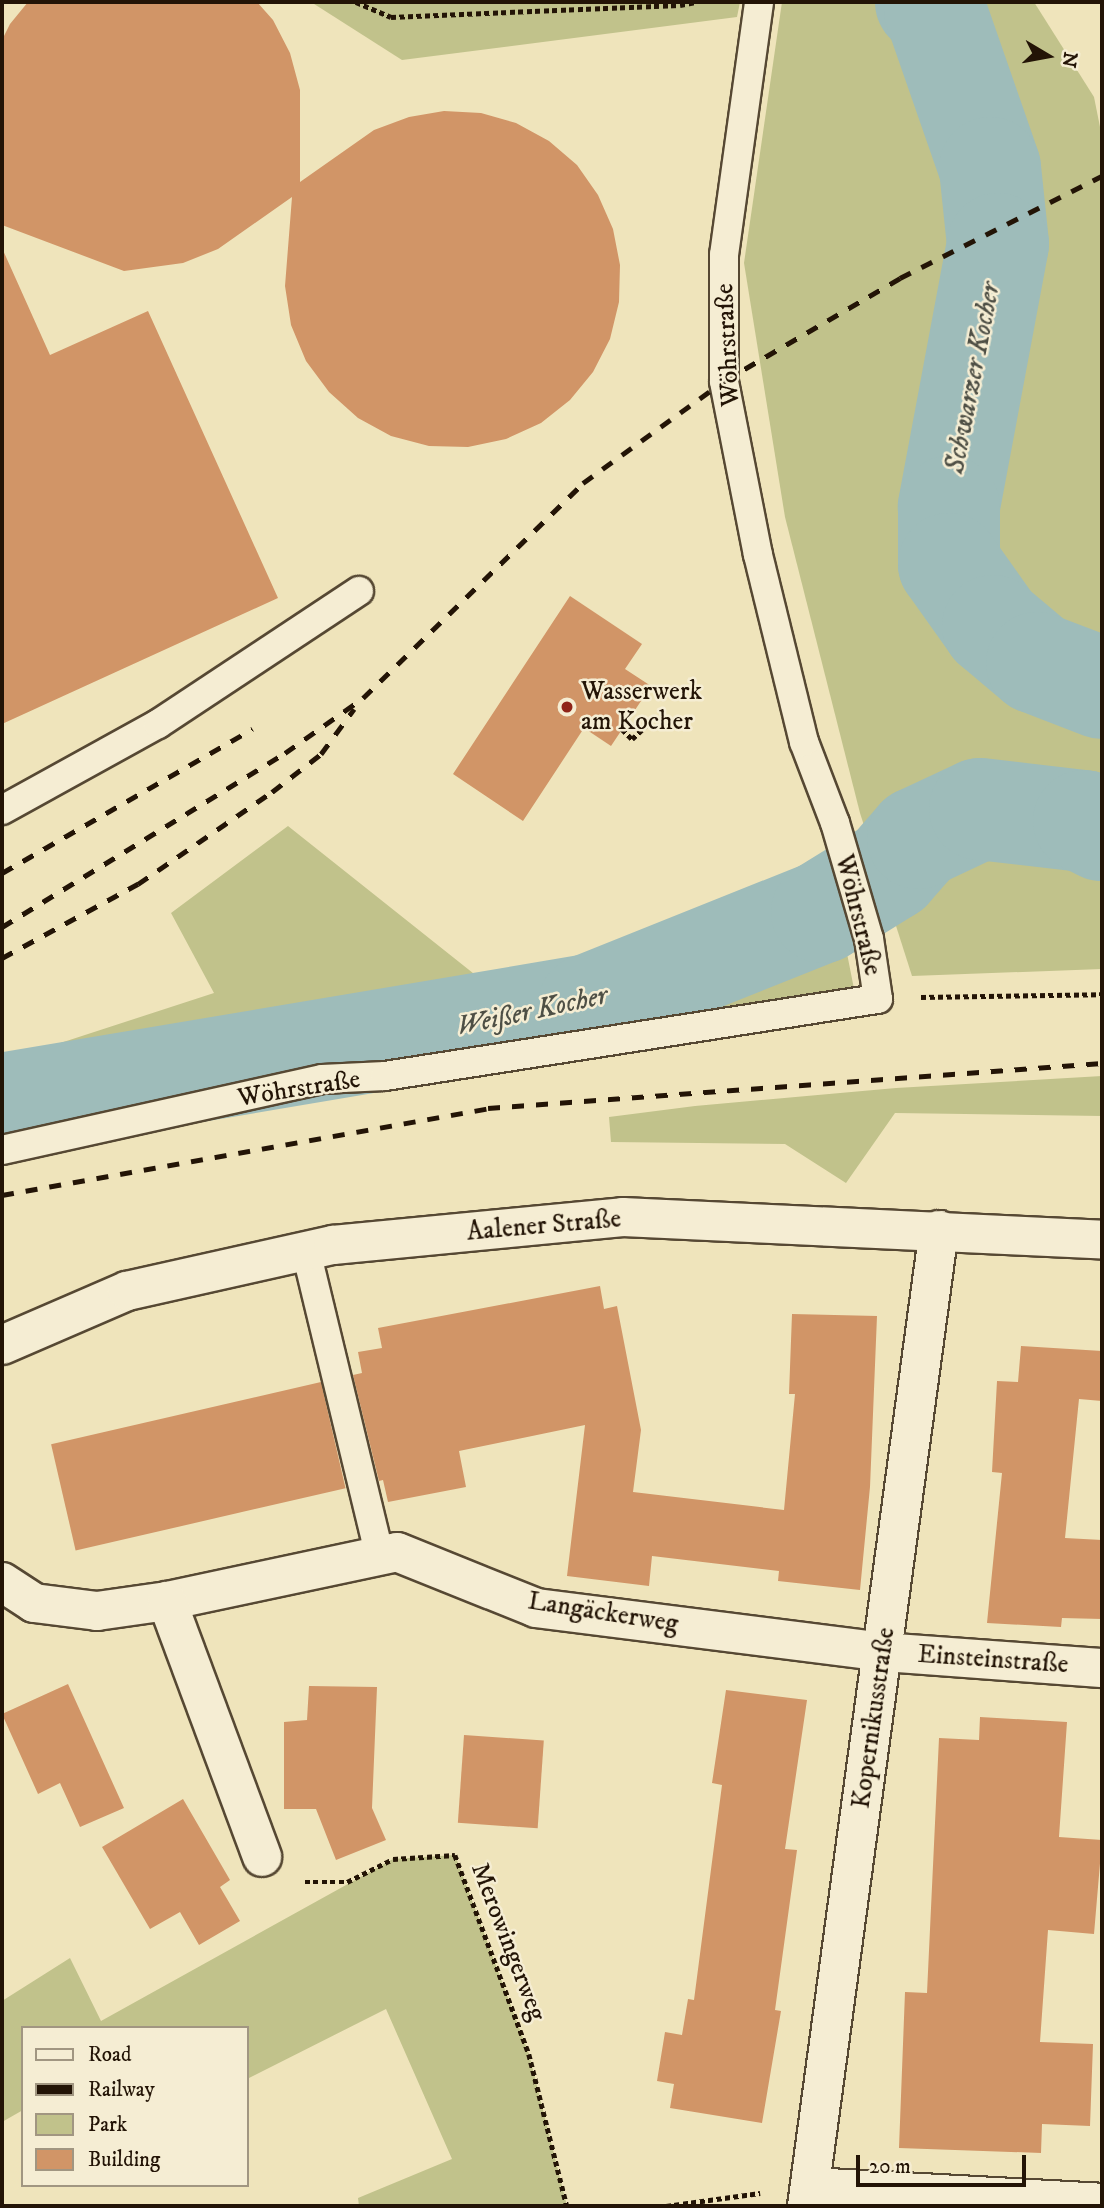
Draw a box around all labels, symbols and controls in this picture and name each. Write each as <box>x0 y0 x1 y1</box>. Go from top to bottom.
north arrow <box>1013 21 1083 91</box>
text: N <box>1056 50 1082 69</box>
water label: Schwarzer Kocher <box>938 280 1008 476</box>
street label: Wöhrstraße <box>709 283 747 407</box>
place label: Wasserwerk am Kocher <box>581 676 702 738</box>
marker: Wasserwerk am Kocher <box>559 699 575 715</box>
street label: Wöhrstraße <box>828 851 888 979</box>
water label: Weißer Kocher <box>454 979 610 1043</box>
street label: Wöhrstraße <box>236 1064 362 1114</box>
street label: Aalener Straße <box>466 1204 622 1248</box>
street label: Langäckerweg <box>526 1586 680 1640</box>
street label: Kopernikusstraße <box>846 1625 902 1811</box>
street label: Einsteinstraße <box>917 1639 1069 1681</box>
street label: Merowingerweg <box>464 1859 552 2025</box>
legend <box>21 2026 248 2187</box>
text: Road <box>88 2042 132 2068</box>
text: Railway <box>88 2077 155 2103</box>
text: Park <box>88 2112 127 2138</box>
scale bar <box>859 2142 1029 2186</box>
text: Building <box>88 2147 160 2173</box>
text: 20 m <box>869 2154 911 2180</box>

